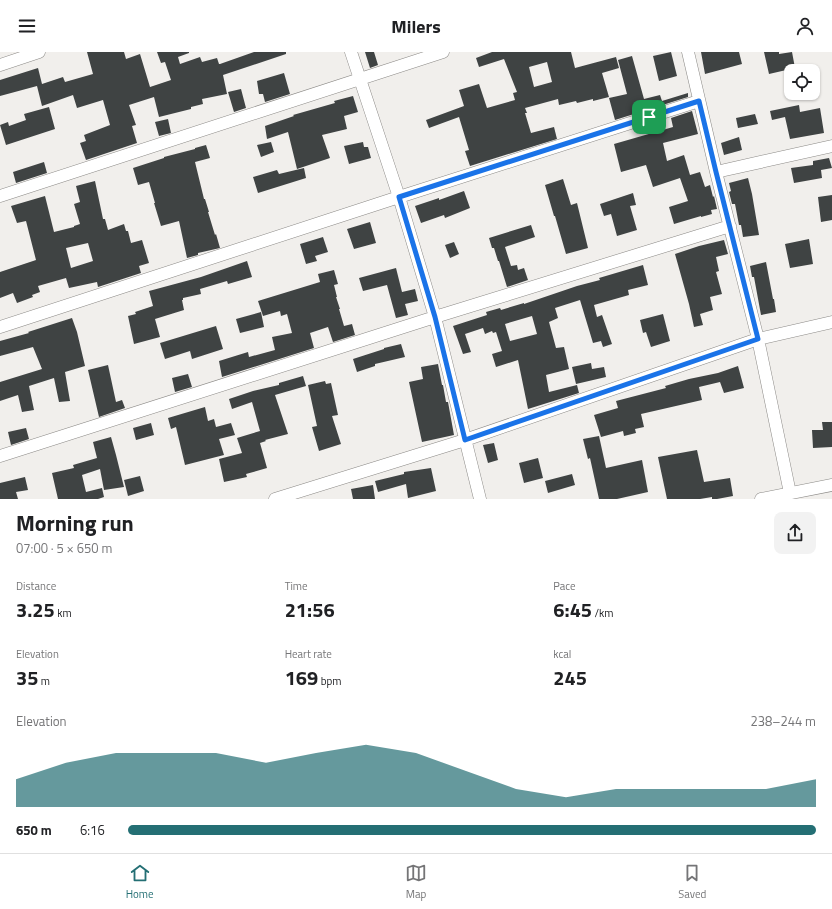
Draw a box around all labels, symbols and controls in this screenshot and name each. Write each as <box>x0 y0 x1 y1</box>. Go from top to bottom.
text: Milers <box>391 13 441 40</box>
icon: menu <box>16 15 38 37</box>
icon: person <box>794 15 816 37</box>
map controls <box>784 64 820 100</box>
button: locate <box>784 64 820 100</box>
pin <box>632 100 666 134</box>
icon: arrive <box>638 106 660 128</box>
text: Morning run <box>16 506 134 540</box>
button: share <box>774 512 816 554</box>
text: 07:00 · 5 × 650 m <box>16 538 112 558</box>
text: Distance <box>16 578 56 594</box>
text: Time <box>285 578 308 594</box>
text: Pace <box>553 578 576 594</box>
text: 3.25 <box>16 594 55 625</box>
text: 21:56 <box>285 594 335 625</box>
text: 6:45 <box>553 594 592 625</box>
text: km <box>55 605 72 621</box>
text: /km <box>592 605 613 621</box>
text: Elevation <box>16 646 59 662</box>
text: Heart rate <box>285 646 332 662</box>
text: kcal <box>553 646 571 662</box>
text: 35 <box>16 662 38 693</box>
text: 169 <box>285 662 318 693</box>
text: 245 <box>553 662 587 693</box>
text: m <box>38 673 50 689</box>
text: bpm <box>318 673 341 689</box>
text: Elevation <box>16 711 67 731</box>
text: 238–244 m <box>750 711 816 731</box>
text: 650 m <box>16 820 52 840</box>
text: 6:16 <box>80 820 105 840</box>
tab: Home <box>126 862 154 902</box>
tab: Map <box>405 862 427 902</box>
tab: Saved <box>678 862 706 902</box>

